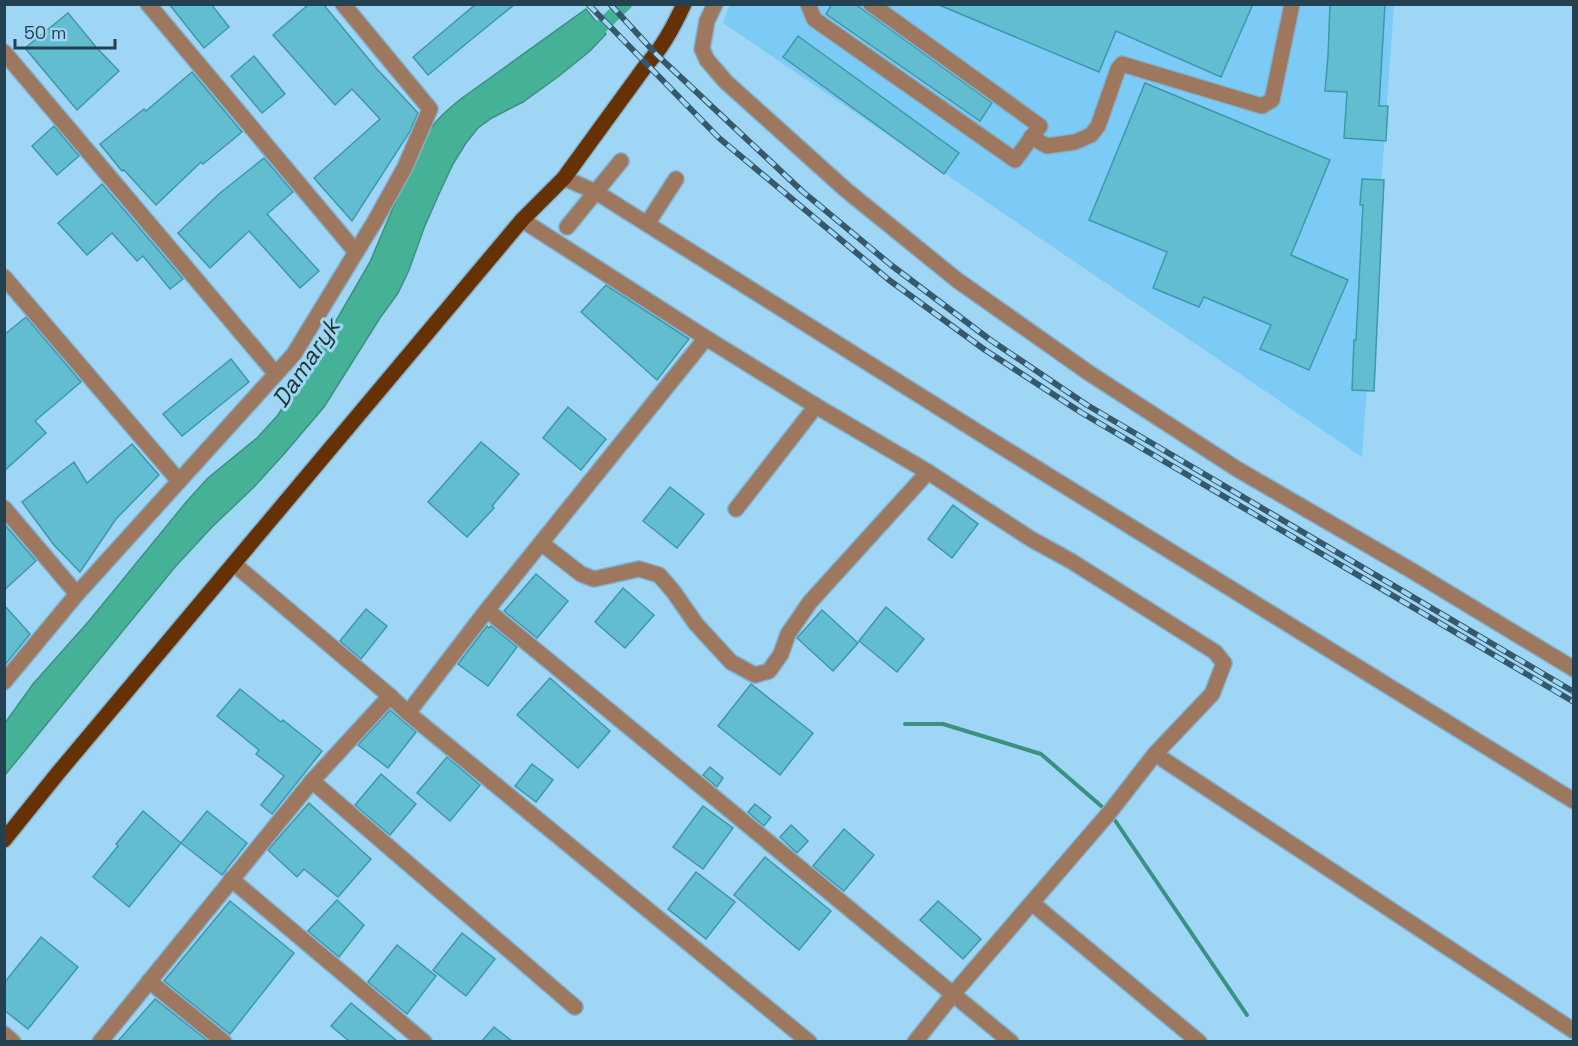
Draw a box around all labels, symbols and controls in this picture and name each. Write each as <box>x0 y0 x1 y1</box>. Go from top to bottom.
scale bar <box>15 12 116 50</box>
text: 50 m <box>24 21 66 44</box>
water label: Damaryk <box>265 310 348 413</box>

